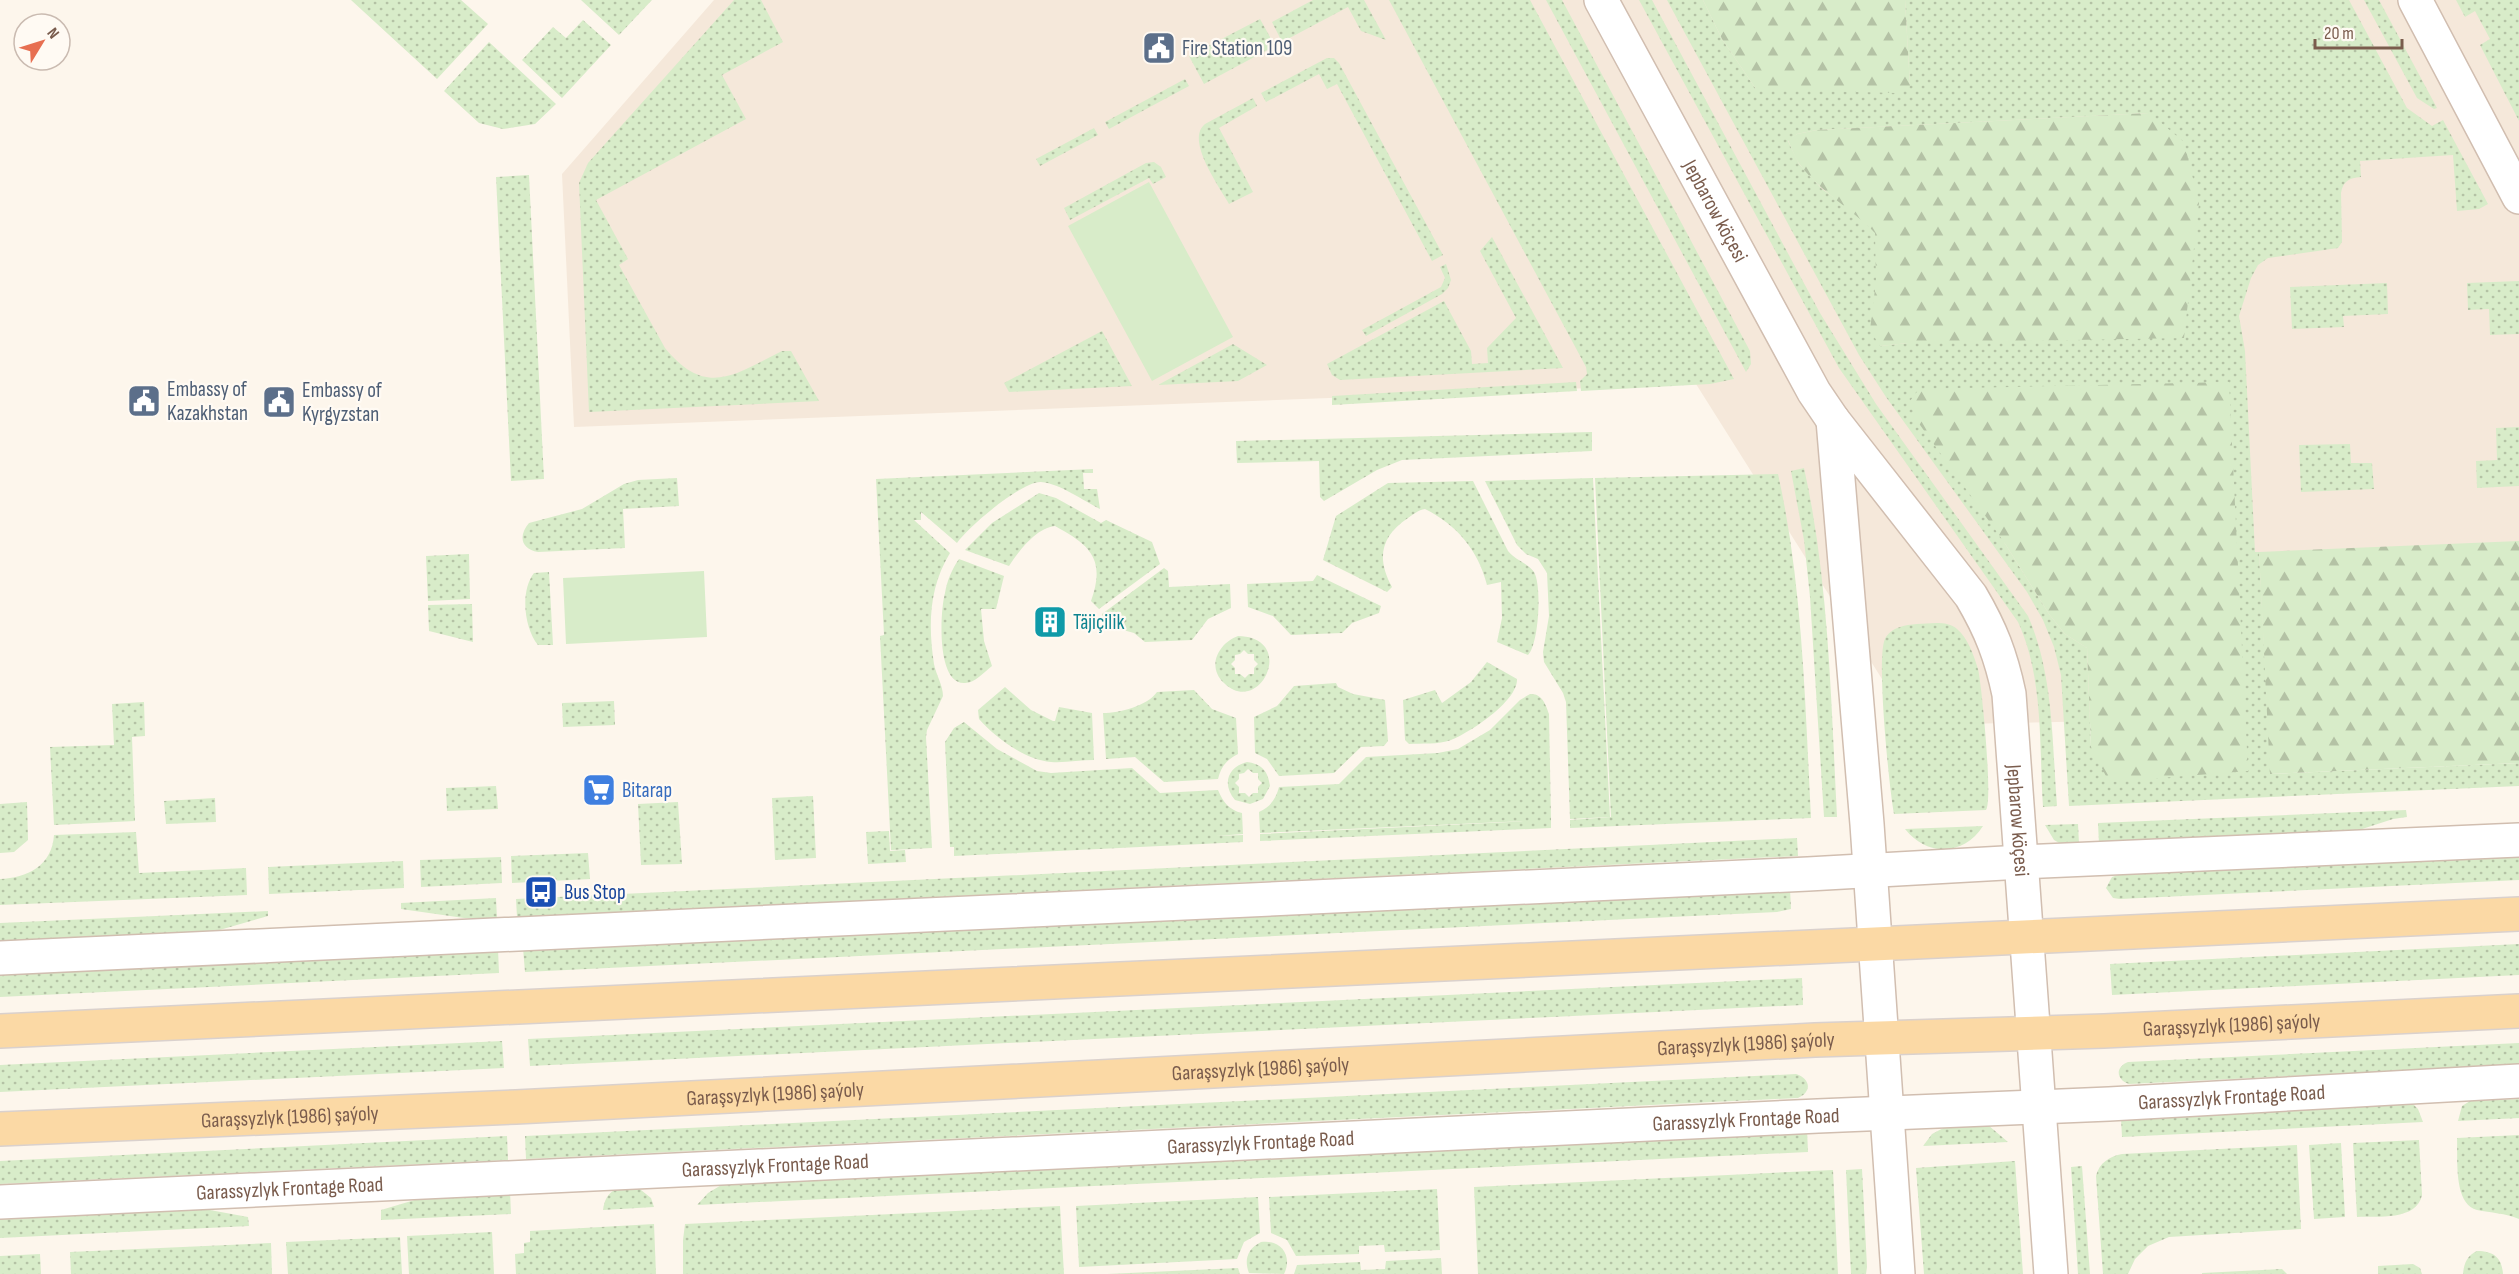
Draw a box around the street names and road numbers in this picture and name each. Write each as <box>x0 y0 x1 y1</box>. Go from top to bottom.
street label: Jepbarow köçesi <box>1677 155 1753 266</box>
street label: Jepbarow köçesi <box>2001 763 2034 877</box>
street label: Garaşsyzlyk (1986) şaýoly <box>2142 1009 2321 1042</box>
street label: Garaşsyzlyk (1986) şaýoly <box>1656 1027 1835 1061</box>
street label: Garaşsyzlyk (1986) şaýoly <box>1171 1052 1350 1086</box>
street label: Garaşsyzlyk (1986) şaýoly <box>686 1077 865 1111</box>
street label: Garassyzlyk Frontage Road <box>2137 1080 2326 1115</box>
street label: Garaşsyzlyk (1986) şaýoly <box>200 1101 379 1133</box>
street label: Garassyzlyk Frontage Road <box>1652 1103 1840 1137</box>
street label: Garassyzlyk Frontage Road <box>1167 1126 1355 1160</box>
street label: Garassyzlyk Frontage Road <box>681 1149 869 1183</box>
street label: Garassyzlyk Frontage Road <box>196 1172 384 1206</box>

